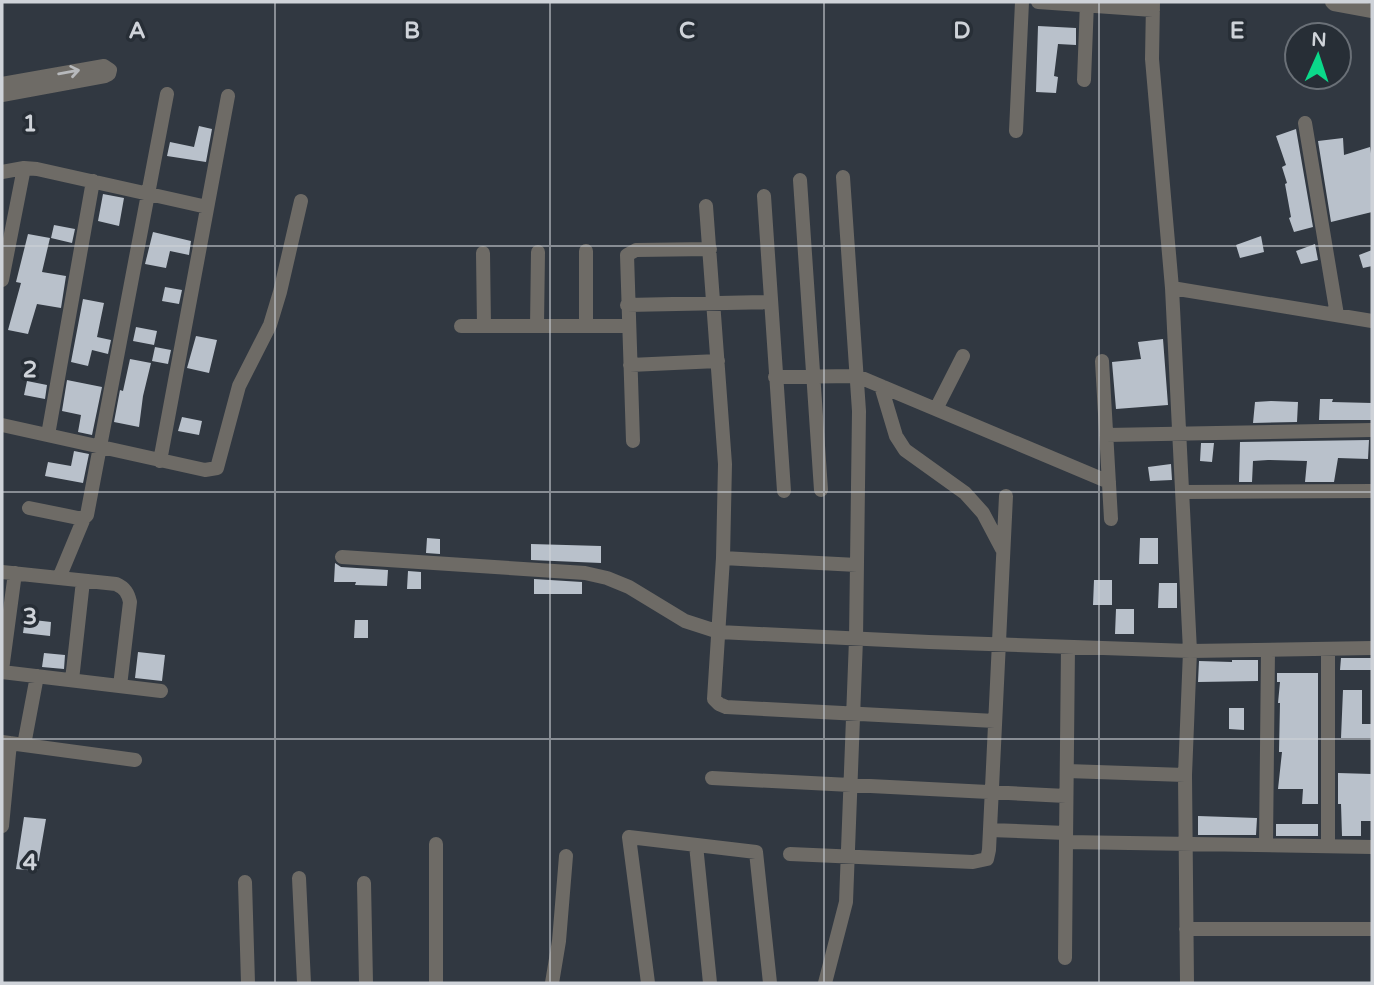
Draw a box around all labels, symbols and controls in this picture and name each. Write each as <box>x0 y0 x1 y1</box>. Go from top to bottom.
text: A <box>128 17 146 45</box>
text: B <box>404 17 420 45</box>
text: C <box>679 17 695 45</box>
text: D <box>953 17 971 45</box>
text: E <box>1230 17 1244 45</box>
north arrow <box>1283 21 1353 91</box>
text: N <box>1311 29 1327 51</box>
one-way arrow <box>57 65 80 78</box>
text: 1 <box>23 110 37 138</box>
text: 2 <box>23 356 37 384</box>
text: 3 <box>23 603 37 631</box>
text: 4 <box>23 849 38 877</box>

